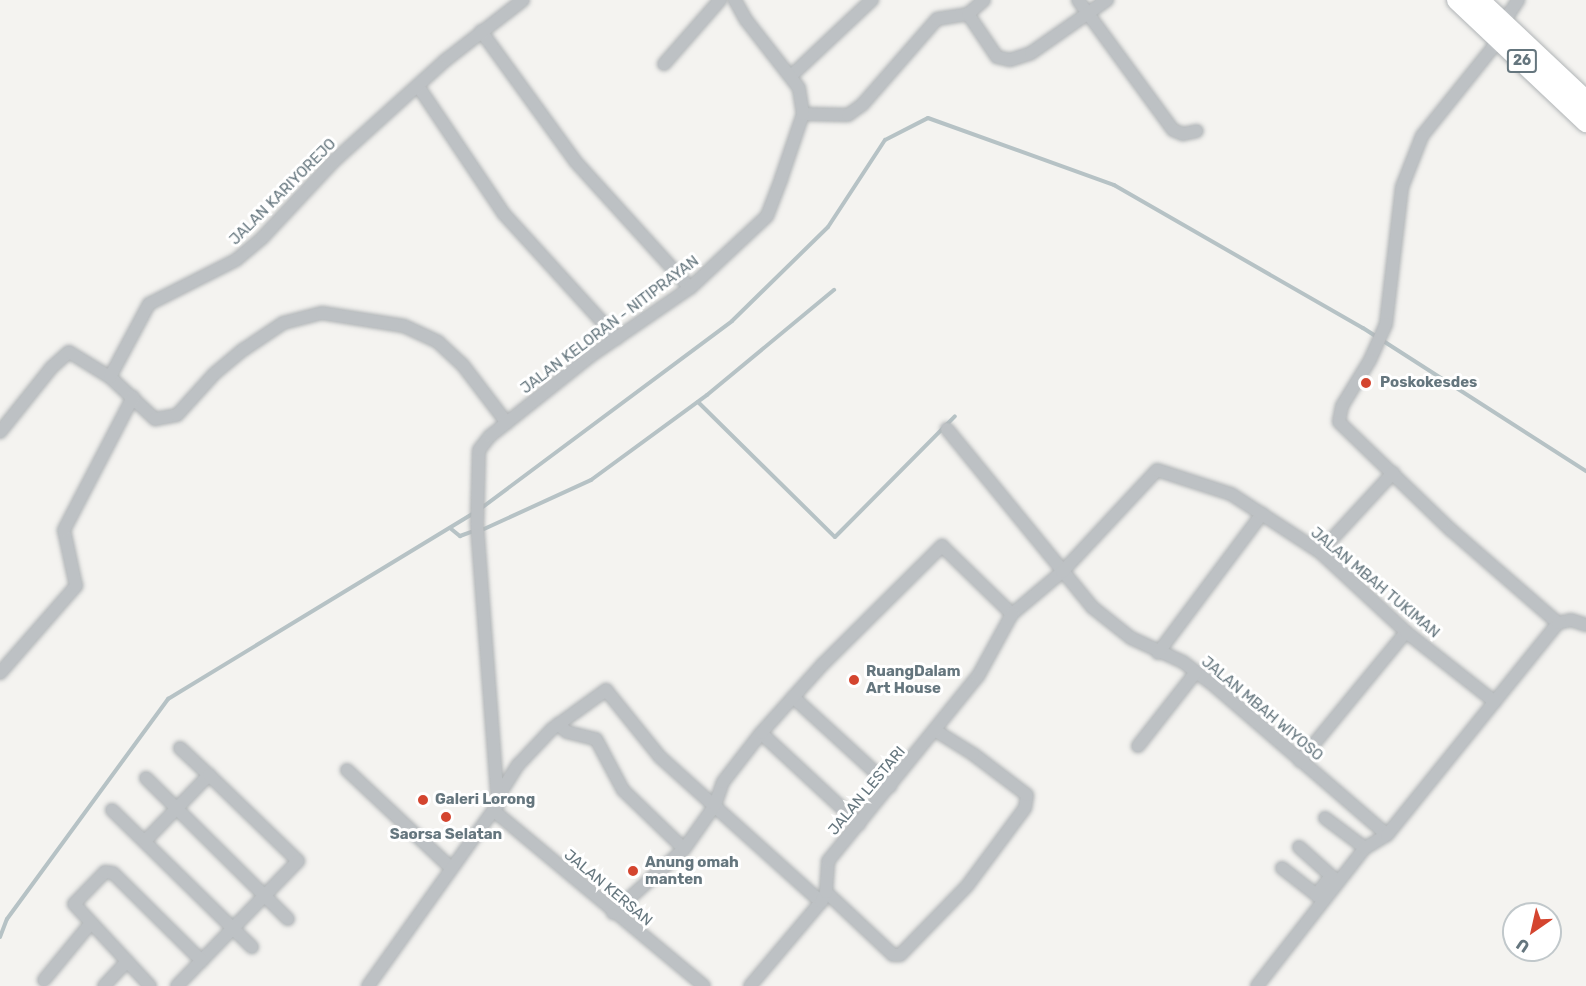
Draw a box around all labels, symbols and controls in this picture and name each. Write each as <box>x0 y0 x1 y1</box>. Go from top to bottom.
road number: 26 <box>1506 50 1538 72</box>
street label: JALAN KARIYOREJO <box>226 135 340 249</box>
street label: JALAN KELORAN - NITIPRAYAN <box>517 252 703 398</box>
marker: Poskokesdes <box>1357 374 1375 392</box>
place label: Poskokesdes <box>1380 374 1477 392</box>
street label: JALAN MBAH TUKIMAN <box>1307 524 1443 642</box>
street label: JALAN MBAH WIYOSO <box>1198 653 1326 765</box>
place label: RuangDalam Art House <box>866 662 960 697</box>
marker: RuangDalam Art House <box>847 673 861 687</box>
street label: JALAN LESTARI <box>825 743 909 839</box>
place label: Galeri Lorong <box>435 791 535 809</box>
marker: Galeri Lorong <box>416 793 430 807</box>
marker: Saorsa Selatan <box>439 810 453 824</box>
place label: Saorsa Selatan <box>390 826 502 844</box>
street label: JALAN KERSAN <box>560 846 656 930</box>
place label: Anung omah manten <box>645 853 739 888</box>
marker: Anung omah manten <box>626 864 640 878</box>
north arrow <box>1502 902 1562 962</box>
text: U <box>1513 935 1533 957</box>

